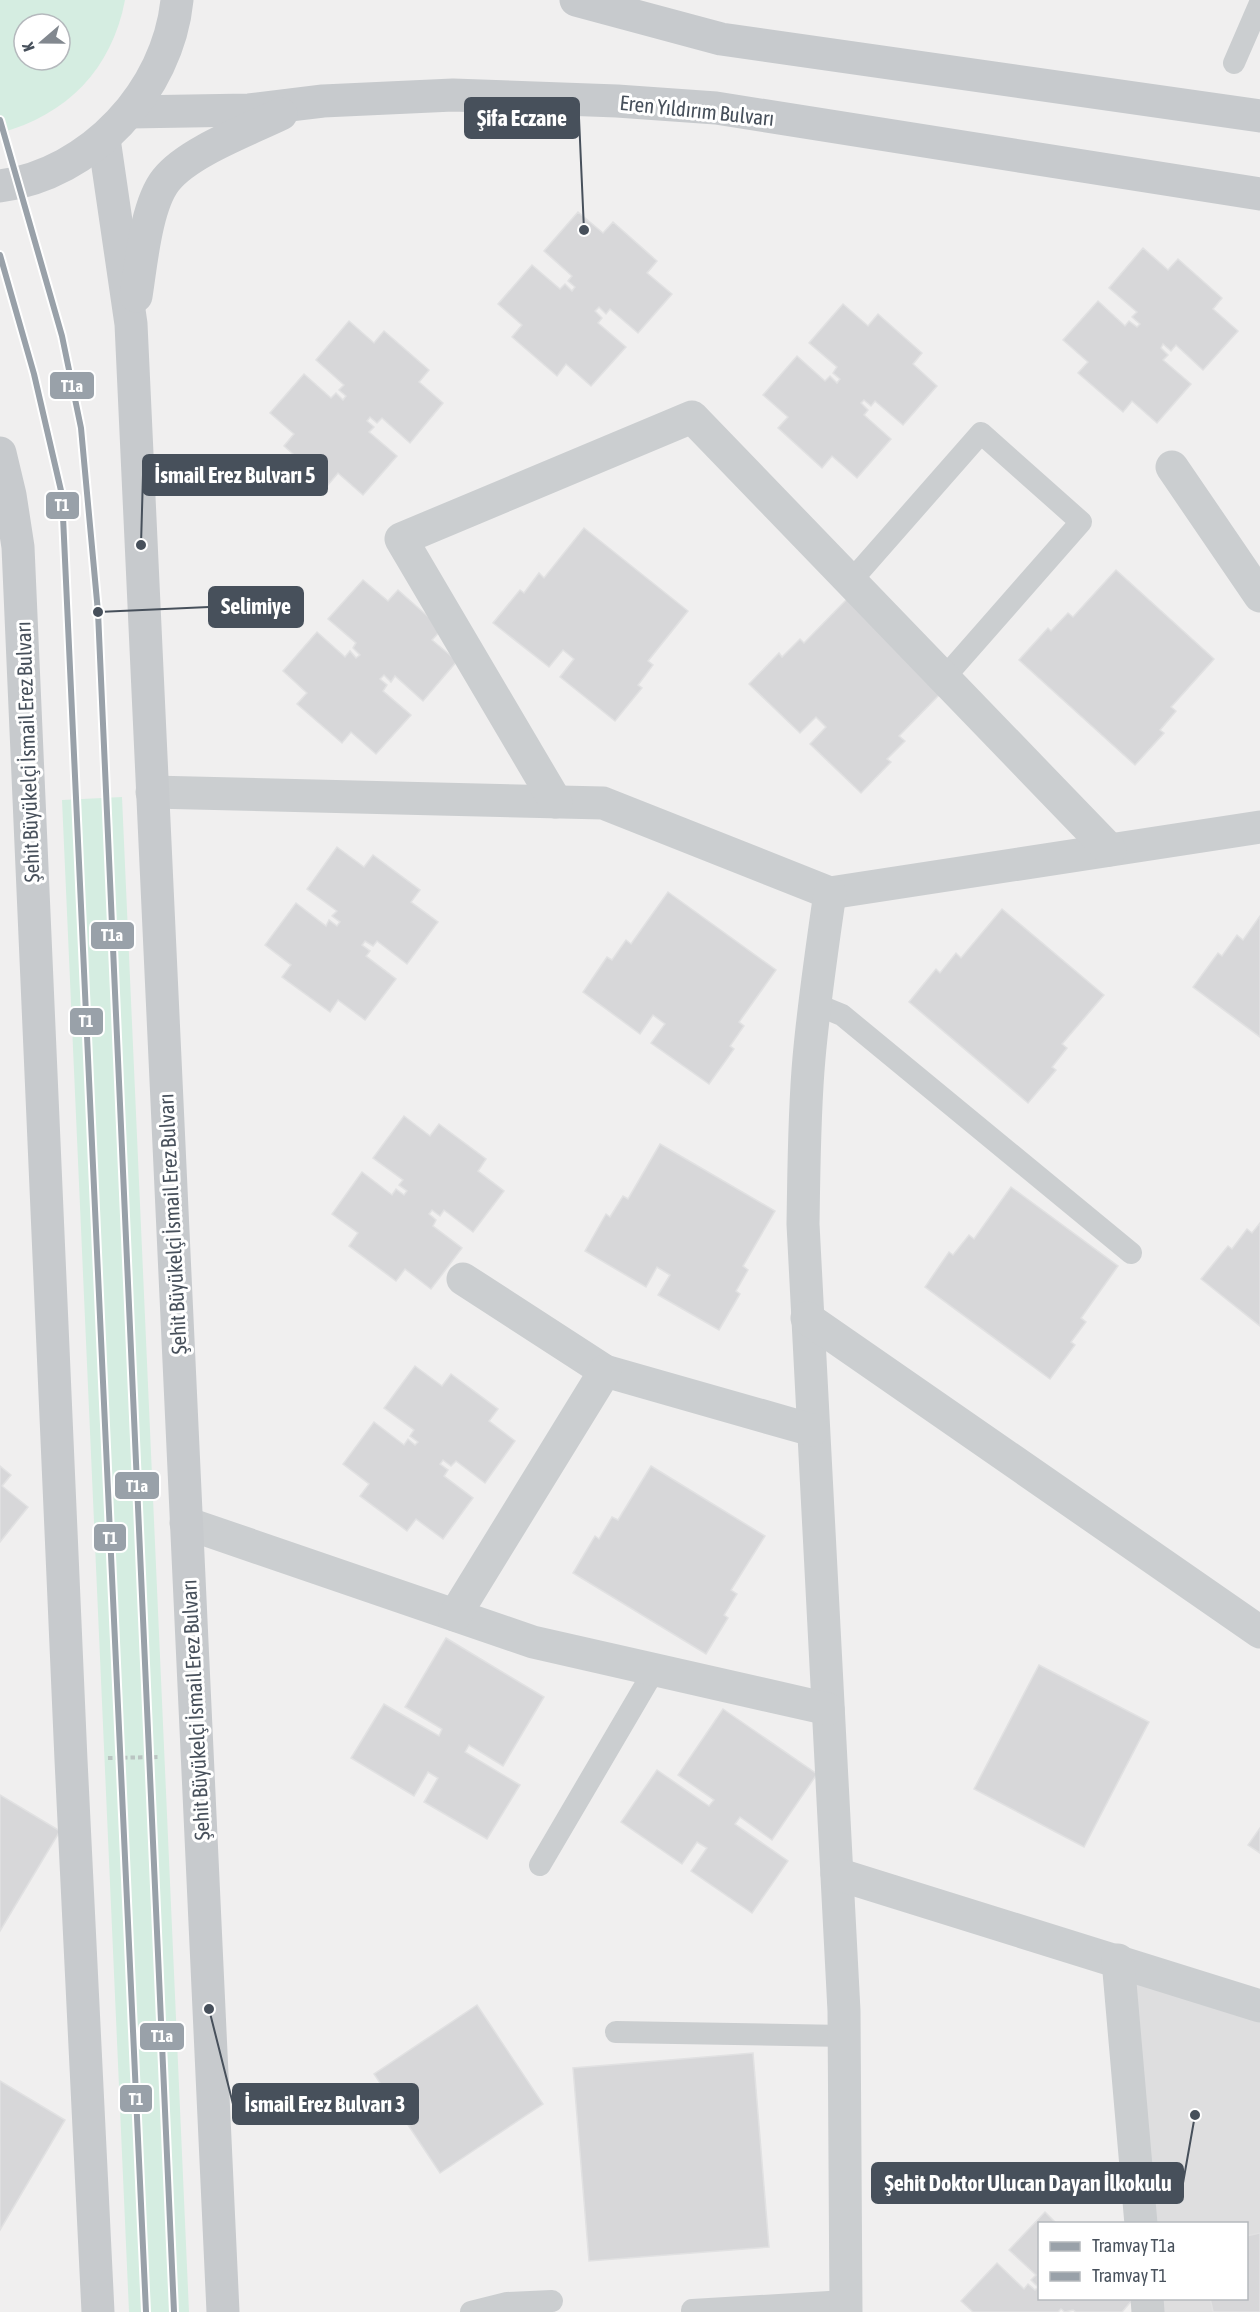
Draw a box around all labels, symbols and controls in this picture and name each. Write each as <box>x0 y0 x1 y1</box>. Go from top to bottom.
north arrow <box>12 12 72 72</box>
text: K <box>18 40 38 54</box>
street label: Eren Yıldırım Bulvarı <box>619 90 775 130</box>
callout: Şifa Eczane <box>465 98 579 138</box>
text: Şifa Eczane <box>477 105 567 131</box>
line badge: T1a <box>49 371 95 400</box>
text: T1a <box>61 377 83 395</box>
callout: İsmail Erez Bulvarı 5 <box>143 455 327 495</box>
text: İsmail Erez Bulvarı 5 <box>155 462 315 488</box>
line badge: T1 <box>45 491 80 520</box>
text: T1 <box>55 496 70 514</box>
callout: Selimiye <box>209 587 303 627</box>
text: Selimiye <box>221 593 291 619</box>
street label: Şehit Büyükelçi İsmail Erez Bulvarı <box>10 621 44 883</box>
line badge: T1a <box>90 921 135 950</box>
text: T1a <box>101 926 123 944</box>
line badge: T1 <box>69 1007 104 1036</box>
text: T1 <box>79 1012 94 1030</box>
street label: Şehit Büyükelçi İsmail Erez Bulvarı <box>153 1093 191 1355</box>
line badge: T1a <box>114 1471 160 1500</box>
text: T1a <box>126 1477 148 1495</box>
line badge: T1 <box>93 1523 127 1552</box>
text: T1 <box>103 1529 118 1547</box>
street label: Şehit Büyükelçi İsmail Erez Bulvarı <box>176 1579 214 1841</box>
line badge: T1a <box>139 2022 185 2051</box>
text: T1a <box>151 2027 173 2045</box>
line badge: T1 <box>119 2084 153 2113</box>
callout: İsmail Erez Bulvarı 3 <box>233 2084 418 2124</box>
text: T1 <box>129 2090 144 2108</box>
text: İsmail Erez Bulvarı 3 <box>245 2091 405 2117</box>
callout: Şehit Doktor Ulucan Dayan İlkokulu <box>872 2163 1183 2203</box>
text: Şehit Doktor Ulucan Dayan İlkokulu <box>884 2170 1172 2196</box>
legend <box>1038 2222 1248 2300</box>
text: Tramvay T1a <box>1092 2235 1175 2256</box>
text: Tramvay T1 <box>1092 2265 1167 2286</box>

